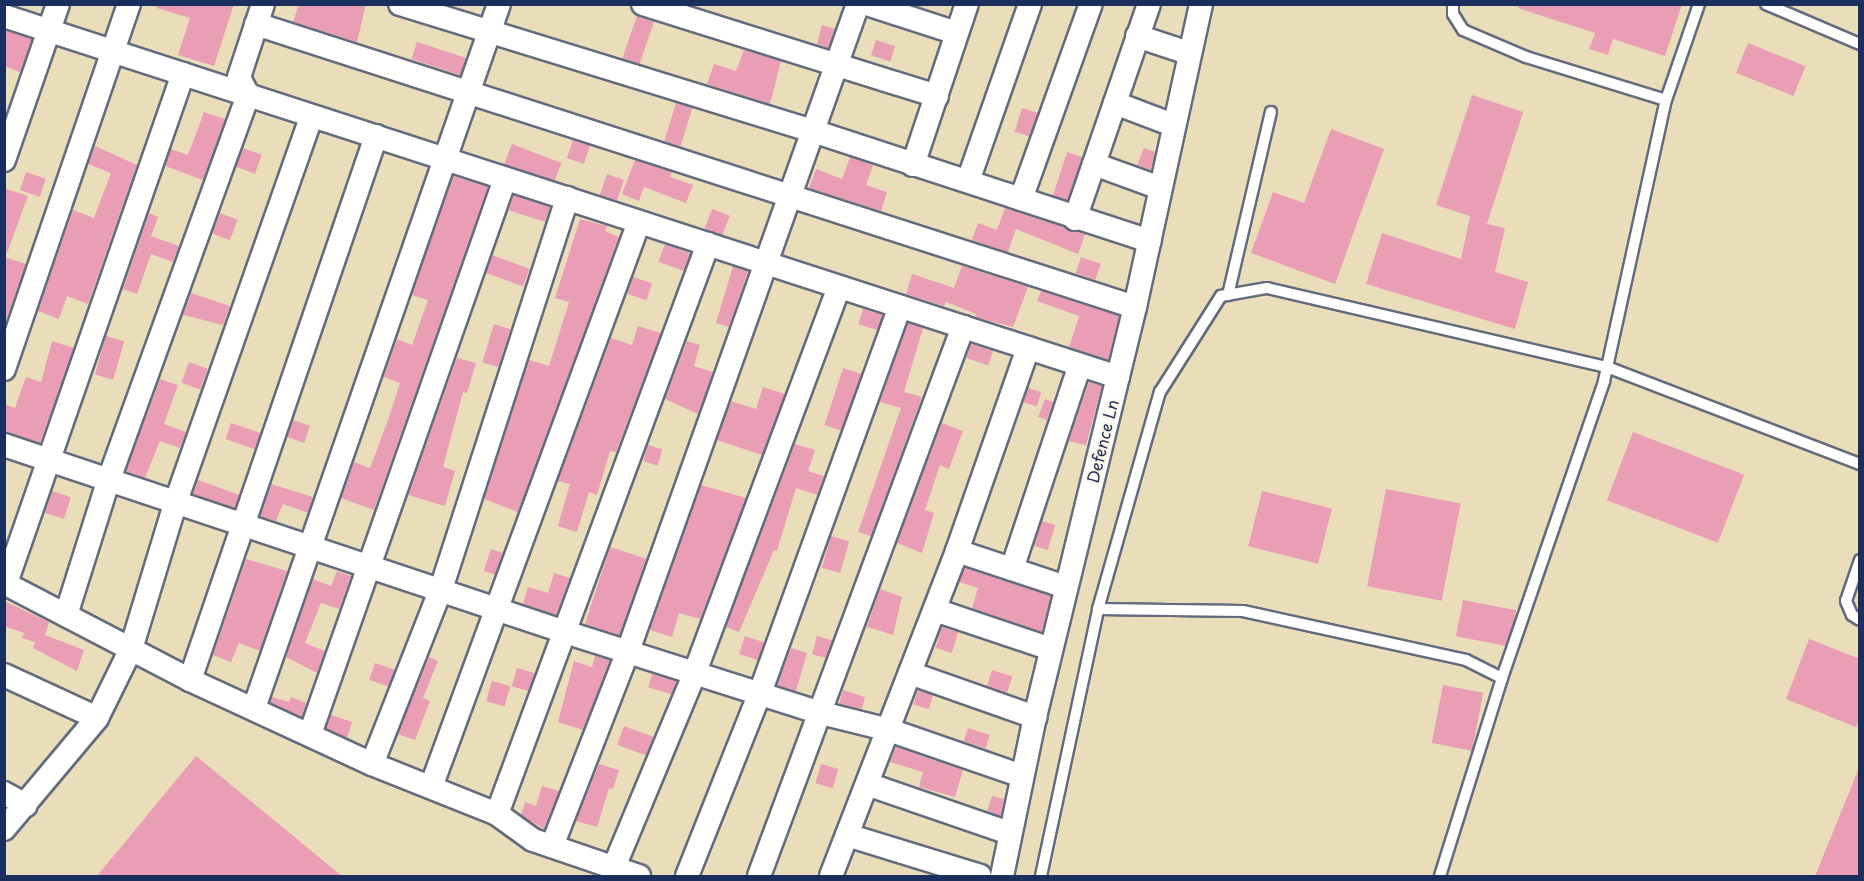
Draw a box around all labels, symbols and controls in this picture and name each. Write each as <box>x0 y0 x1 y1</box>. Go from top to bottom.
street label: Defence Ln <box>1082 397 1122 485</box>

